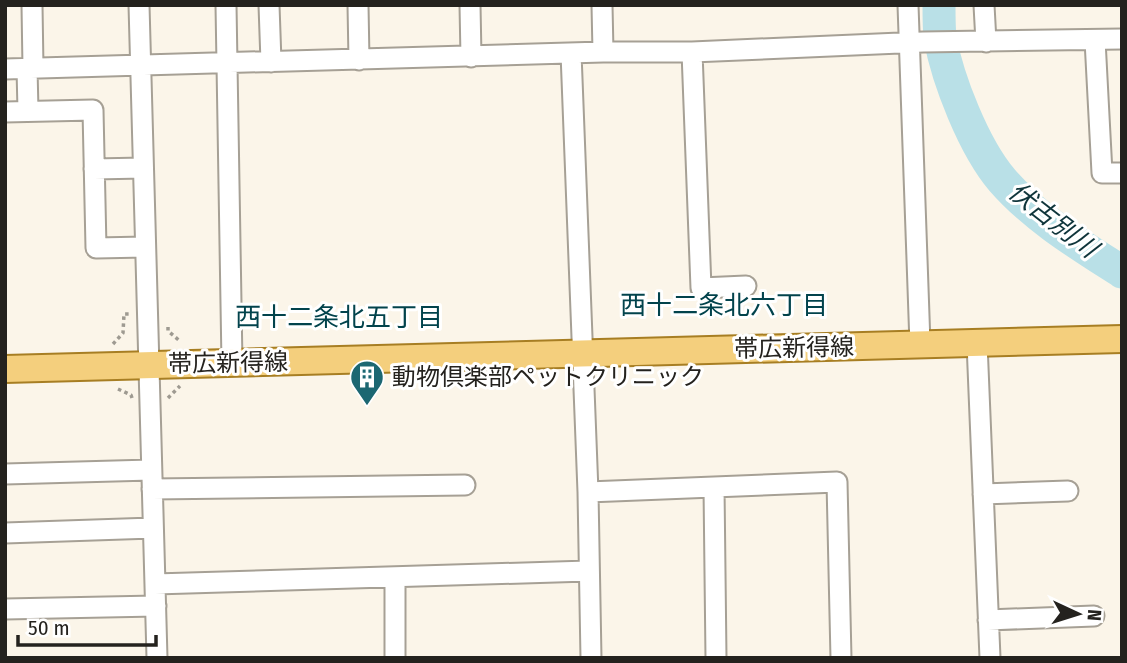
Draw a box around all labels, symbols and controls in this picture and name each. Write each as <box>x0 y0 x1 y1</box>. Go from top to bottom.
water label: 伏古別川 <box>1002 176 1106 266</box>
district label: 西十二条北六丁目 <box>620 290 828 321</box>
district label: 西十二条北五丁目 <box>235 302 443 333</box>
street label: 帯広新得線 <box>734 333 854 363</box>
street label: 帯広新得線 <box>168 348 288 378</box>
building icon: 動物倶楽部ペットクリニック <box>348 358 386 407</box>
place label: 動物倶楽部ペットクリニック <box>392 363 704 391</box>
north arrow <box>1043 579 1113 649</box>
scale bar <box>18 604 156 648</box>
text: N <box>1083 609 1106 622</box>
text: 50 m <box>28 615 70 641</box>

